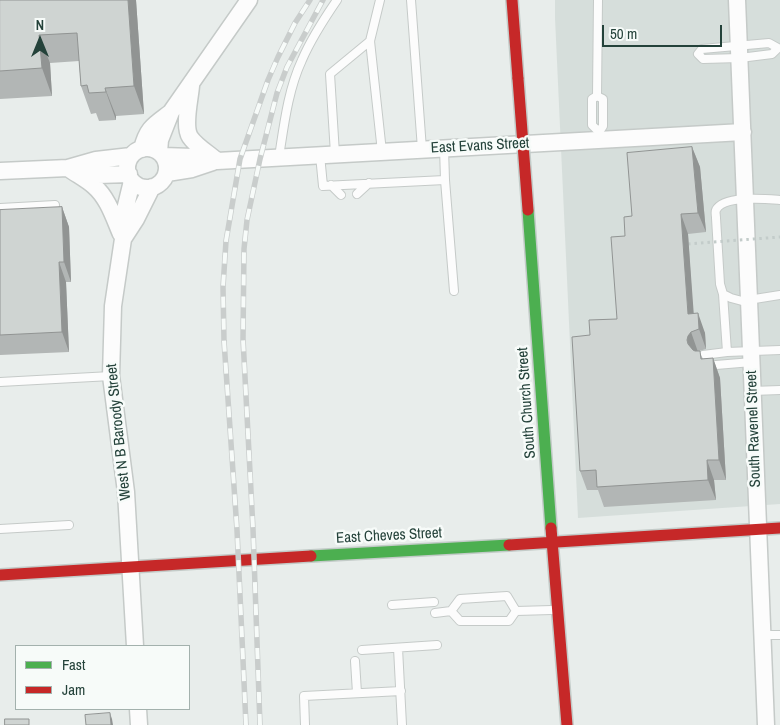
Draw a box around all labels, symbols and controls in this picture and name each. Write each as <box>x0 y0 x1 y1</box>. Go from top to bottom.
north arrow <box>15 15 65 65</box>
scale bar <box>605 15 725 47</box>
text: N <box>36 16 44 34</box>
text: 50 m <box>610 23 637 44</box>
street label: East Evans Street <box>430 134 530 158</box>
street label: South Church Street <box>514 347 540 459</box>
street label: West N B Baroody Street <box>103 363 135 501</box>
street label: South Ravenel Street <box>743 370 765 488</box>
street label: East Cheves Street <box>336 524 442 548</box>
legend <box>15 645 190 710</box>
text: Fast <box>62 654 85 675</box>
text: Jam <box>62 679 85 700</box>

